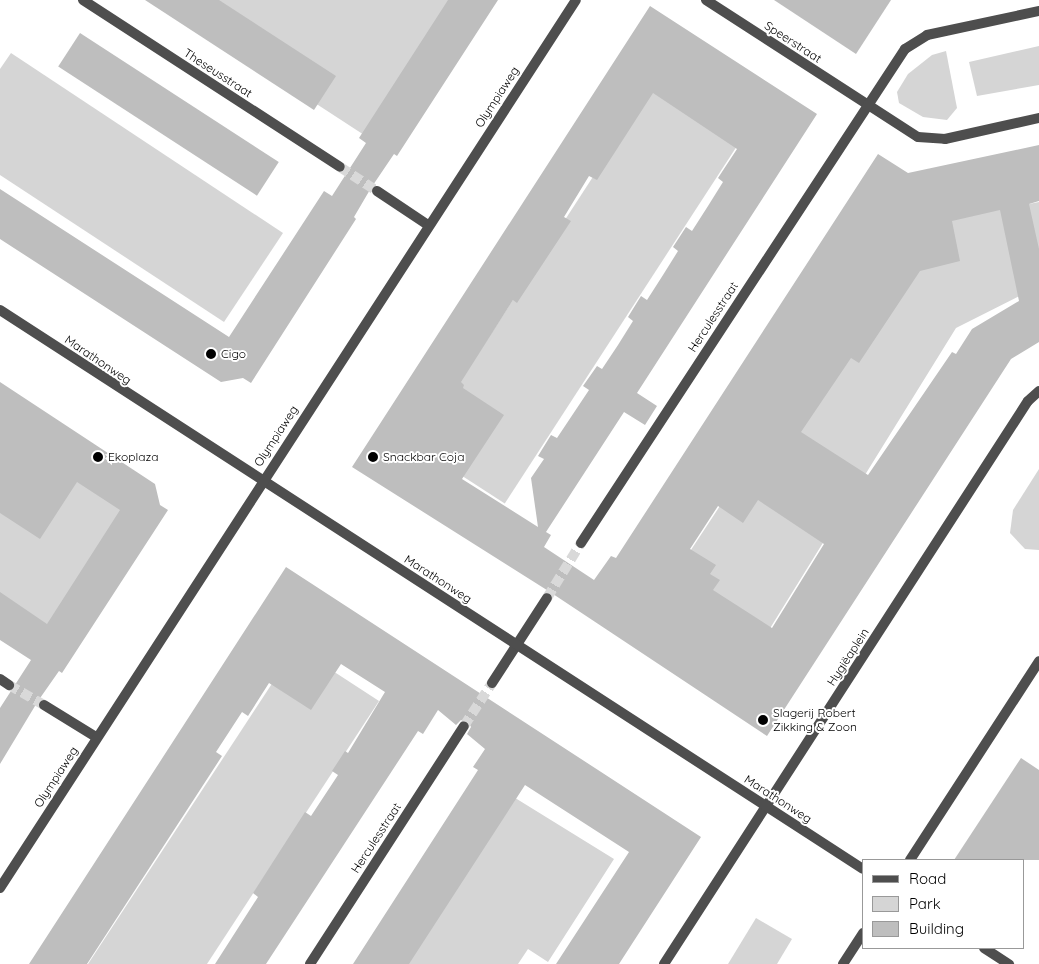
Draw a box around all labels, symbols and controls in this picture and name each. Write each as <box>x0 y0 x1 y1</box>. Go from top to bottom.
street label: Speerstraat <box>762 18 824 66</box>
street label: Theseusstraat <box>181 46 255 100</box>
street label: Olympiaweg <box>472 64 522 130</box>
street label: Herculesstraat <box>685 279 741 355</box>
street label: Marathonweg <box>62 332 134 388</box>
place label: Cigo <box>221 347 246 361</box>
marker: Cigo <box>205 348 217 360</box>
street label: Olympiaweg <box>251 403 301 469</box>
place label: Ekoplaza <box>108 450 159 464</box>
place label: Snackbar Coja <box>383 450 465 464</box>
marker: Ekoplaza <box>92 451 104 463</box>
marker: Snackbar Coja <box>367 451 379 463</box>
street label: Marathonweg <box>402 552 474 606</box>
street label: Hygiëaplein <box>824 626 872 688</box>
place label: Slagerij Robert Zikking & Zoon <box>773 706 857 734</box>
marker: Slagerij Robert Zikking & Zoon <box>757 714 769 726</box>
street label: Olympiaweg <box>31 744 81 810</box>
street label: Marathonweg <box>742 772 814 826</box>
street label: Herculesstraat <box>348 800 404 876</box>
legend <box>862 859 1024 949</box>
text: Road <box>909 869 946 888</box>
text: Park <box>909 894 941 913</box>
text: Building <box>909 919 964 938</box>

